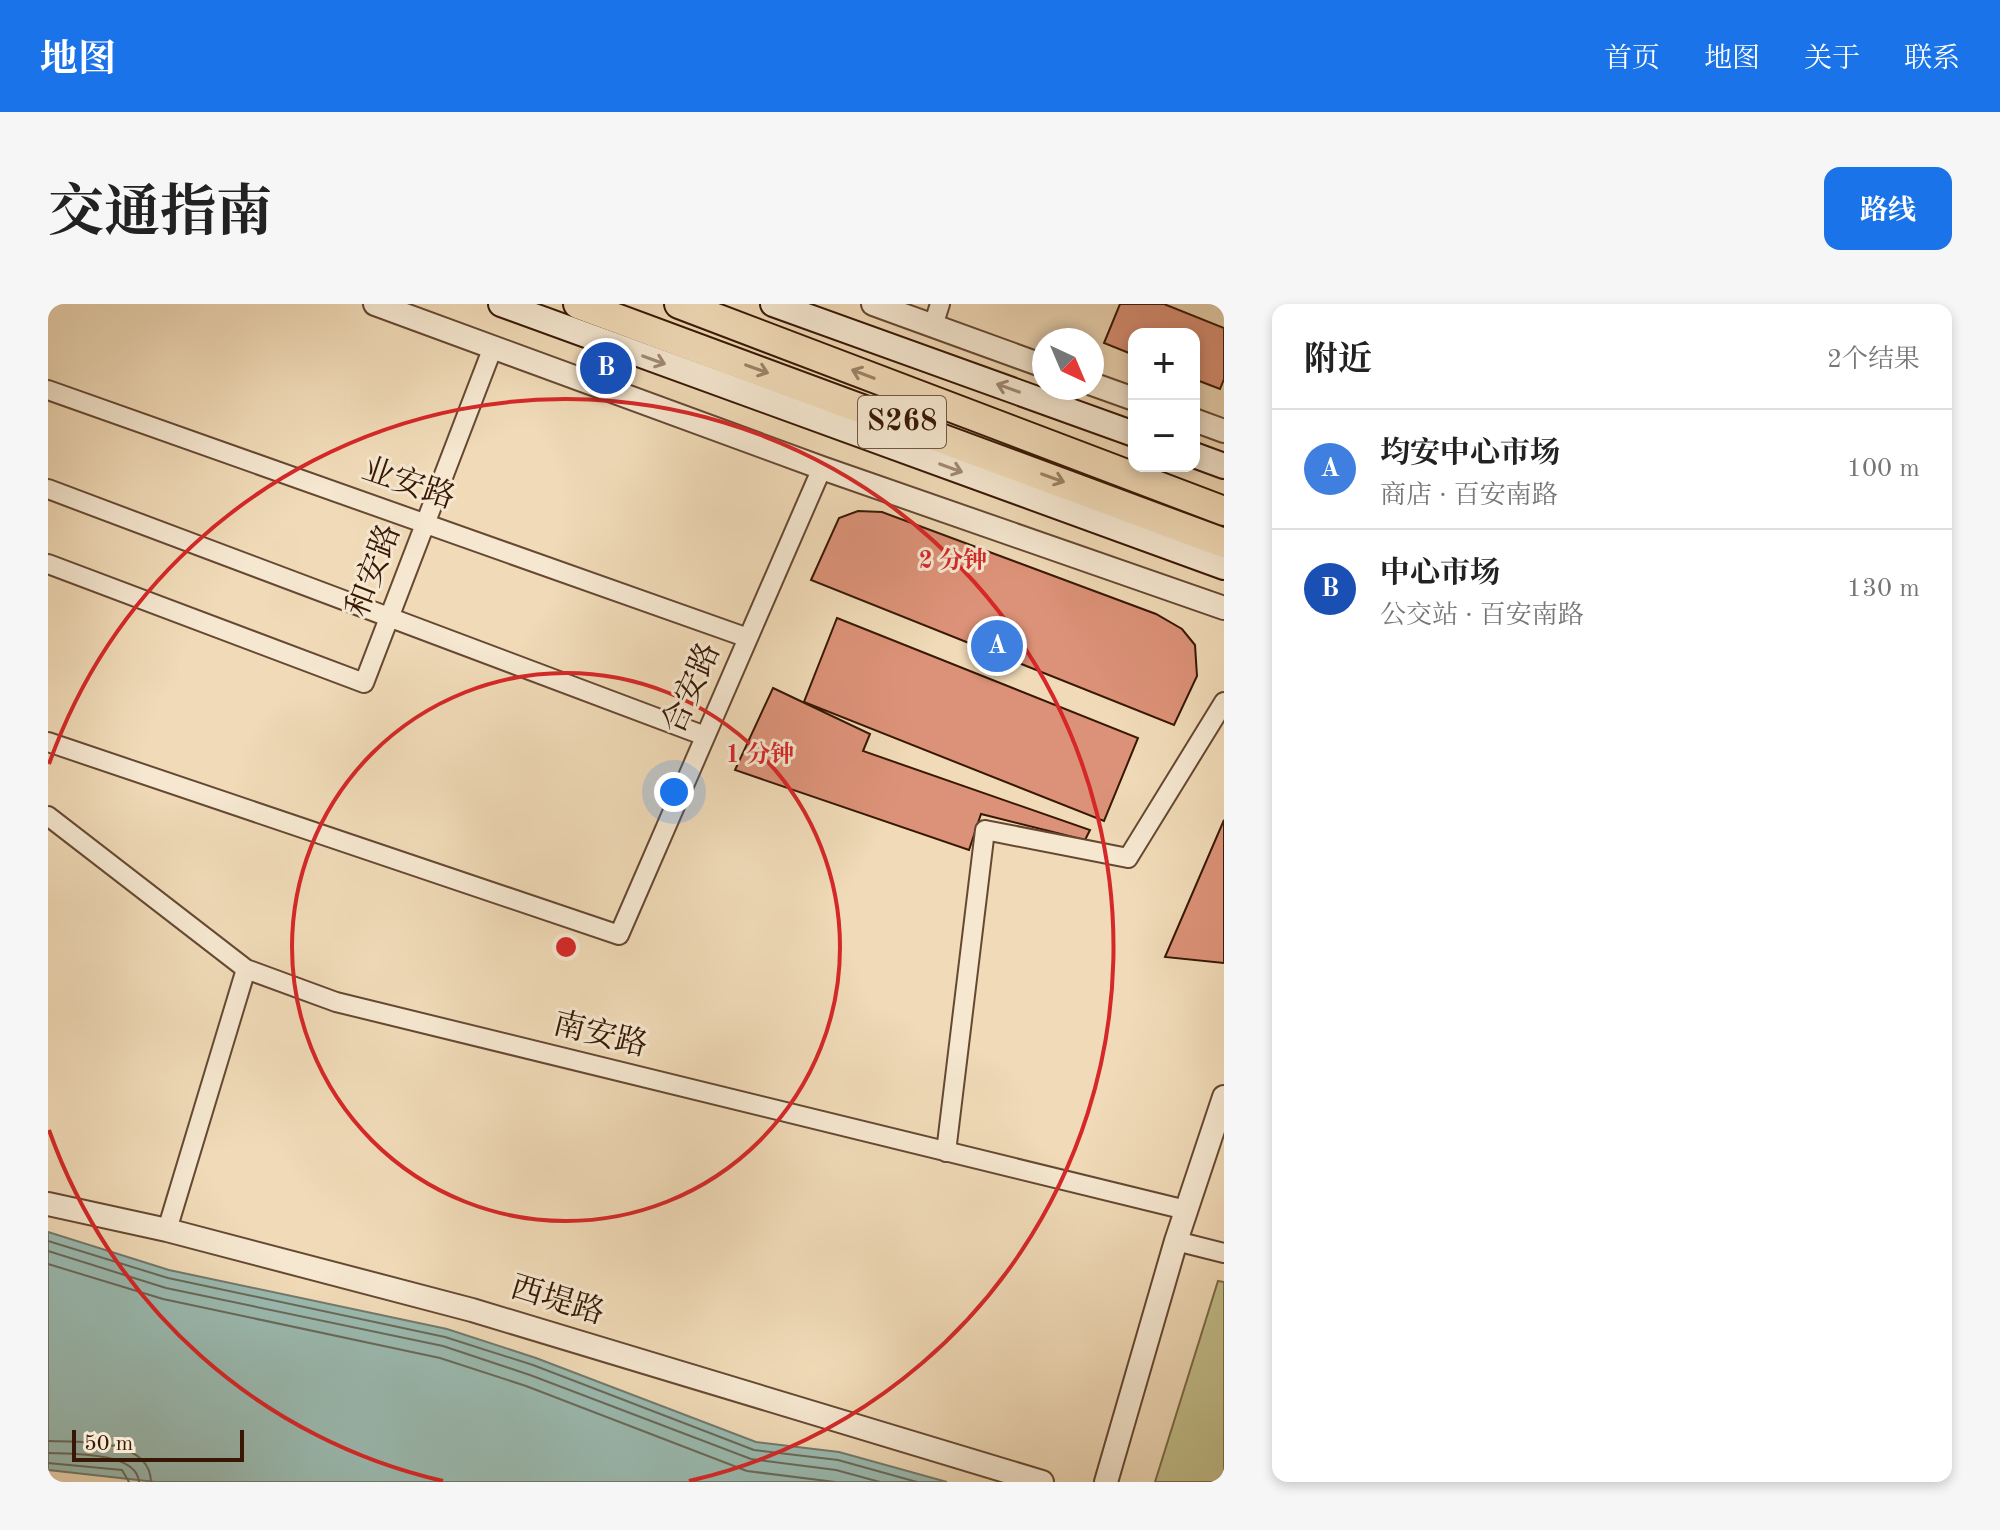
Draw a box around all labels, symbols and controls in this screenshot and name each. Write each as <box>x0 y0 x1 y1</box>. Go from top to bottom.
text: 地图 <box>40 42 116 80</box>
text: 首页 <box>1604 46 1660 74</box>
text: 地图 <box>1704 46 1760 74</box>
text: 关于 <box>1804 46 1860 74</box>
text: 联系 <box>1904 46 1960 74</box>
button: 路线 <box>1824 167 1952 250</box>
text: 交通指南 <box>48 187 272 243</box>
north arrow <box>1032 328 1104 400</box>
map controls <box>1128 328 1200 472</box>
button: + <box>1128 328 1200 400</box>
pin: B <box>580 338 632 398</box>
text: 附近 <box>1304 344 1372 378</box>
text: 2个结果 <box>1827 347 1920 373</box>
one-way arrow <box>641 353 666 368</box>
one-way arrow <box>744 362 769 377</box>
one-way arrow <box>851 366 876 380</box>
one-way arrow <box>996 380 1021 395</box>
road number: S268 <box>858 396 946 448</box>
button: − <box>1128 400 1200 472</box>
text: 均安中心市场 <box>1380 439 1560 469</box>
street label: 业安路 <box>357 451 460 516</box>
text: A <box>1320 456 1340 482</box>
text: 100 m <box>1847 456 1920 482</box>
one-way arrow <box>938 462 962 476</box>
one-way arrow <box>1040 472 1065 486</box>
text: 商店 · 百安南路 <box>1380 483 1558 509</box>
street label: 和安路 <box>340 519 407 622</box>
text: 2 分钟 <box>919 547 987 574</box>
text: 中心市场 <box>1380 559 1500 589</box>
text: B <box>1321 576 1339 602</box>
text: 130 m <box>1847 576 1920 602</box>
text: 公交站 · 百安南路 <box>1380 603 1584 629</box>
pin: A <box>971 616 1023 676</box>
street label: 合安路 <box>656 637 727 739</box>
text: 1 分钟 <box>726 741 794 768</box>
your location <box>654 772 694 812</box>
centre of rings <box>552 933 580 961</box>
street label: 南安路 <box>550 1006 651 1063</box>
street label: 西堤路 <box>506 1270 608 1331</box>
scale bar <box>72 1426 244 1462</box>
text: 50 m <box>84 1433 133 1455</box>

